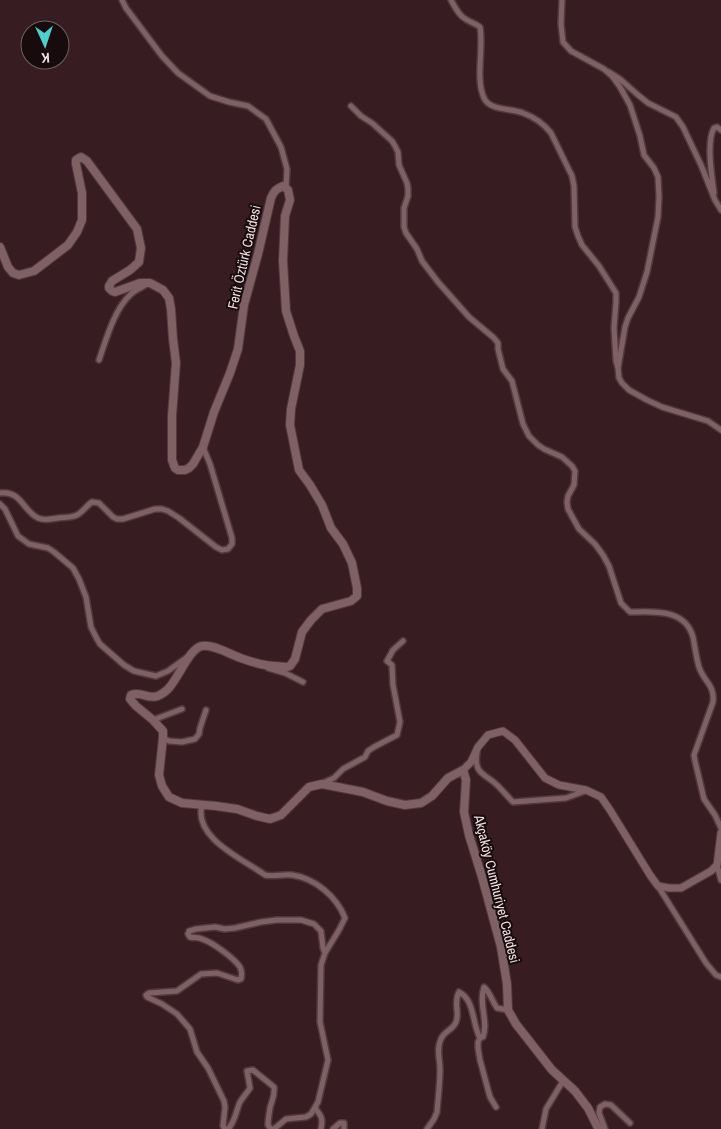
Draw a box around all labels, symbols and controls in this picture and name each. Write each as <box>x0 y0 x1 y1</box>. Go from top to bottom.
north arrow <box>20 20 70 70</box>
text: K <box>40 49 50 67</box>
street label: Ferit Öztürk Caddesi <box>223 203 265 311</box>
street label: Akçaköy Cumhuriyet Caddesi <box>470 812 524 965</box>

